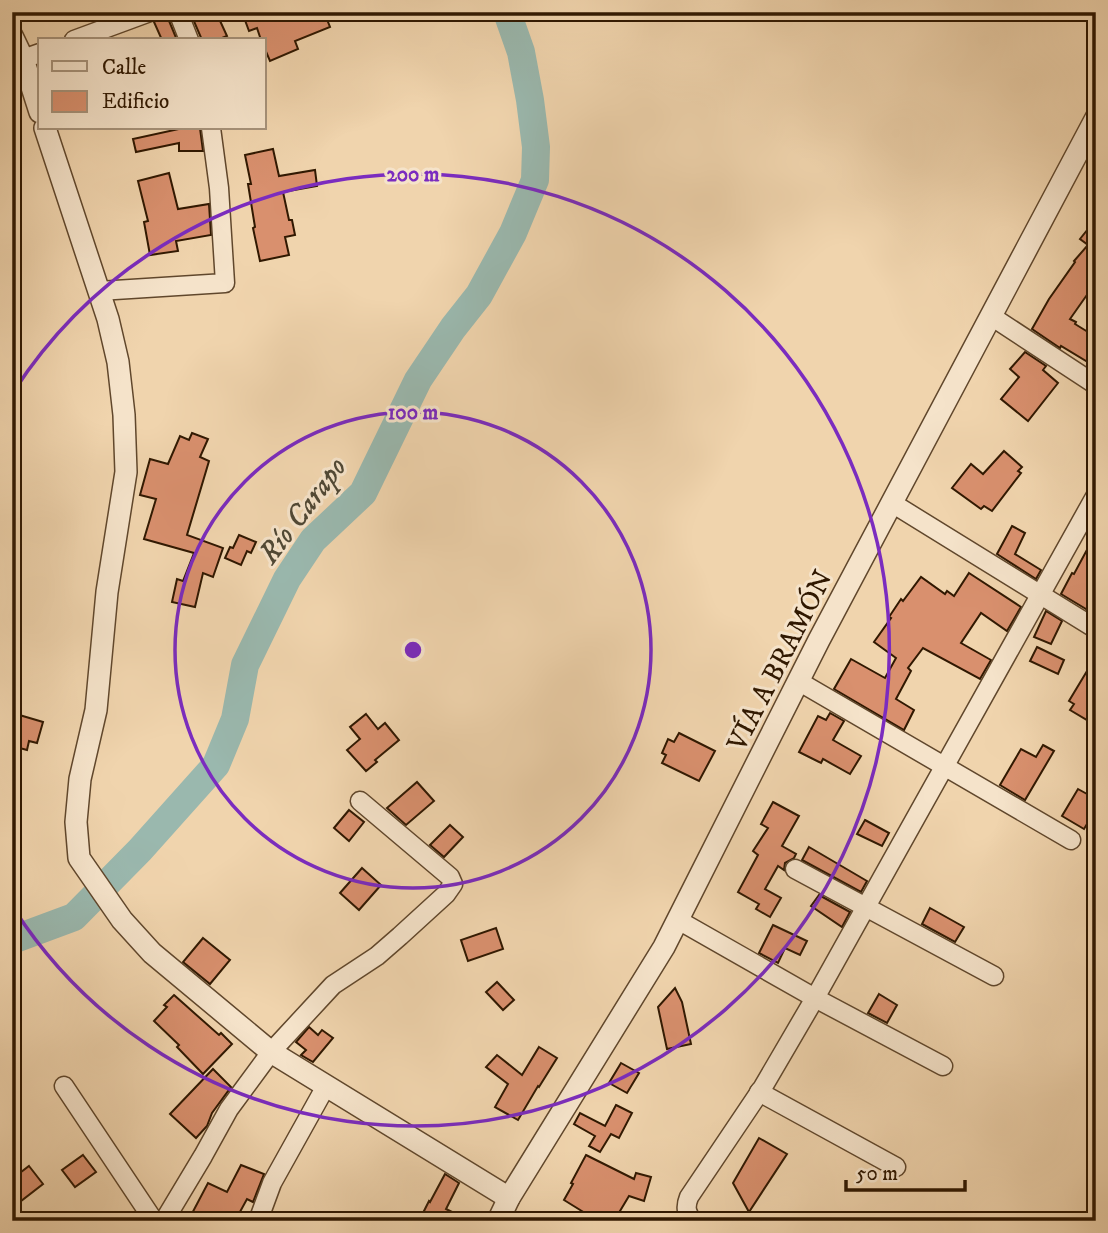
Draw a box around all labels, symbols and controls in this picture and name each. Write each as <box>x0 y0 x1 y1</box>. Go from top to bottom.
legend <box>38 38 266 130</box>
text: Calle <box>102 55 146 81</box>
text: Edificio <box>102 89 169 115</box>
text: 200 m <box>386 162 440 188</box>
text: 100 m <box>388 400 438 426</box>
water label: Río Carapo <box>250 450 355 573</box>
street label: VÍA A BRAMÓN <box>718 564 841 758</box>
centre of rings <box>401 638 425 662</box>
scale bar <box>846 1149 964 1193</box>
text: 50 m <box>856 1161 898 1187</box>

